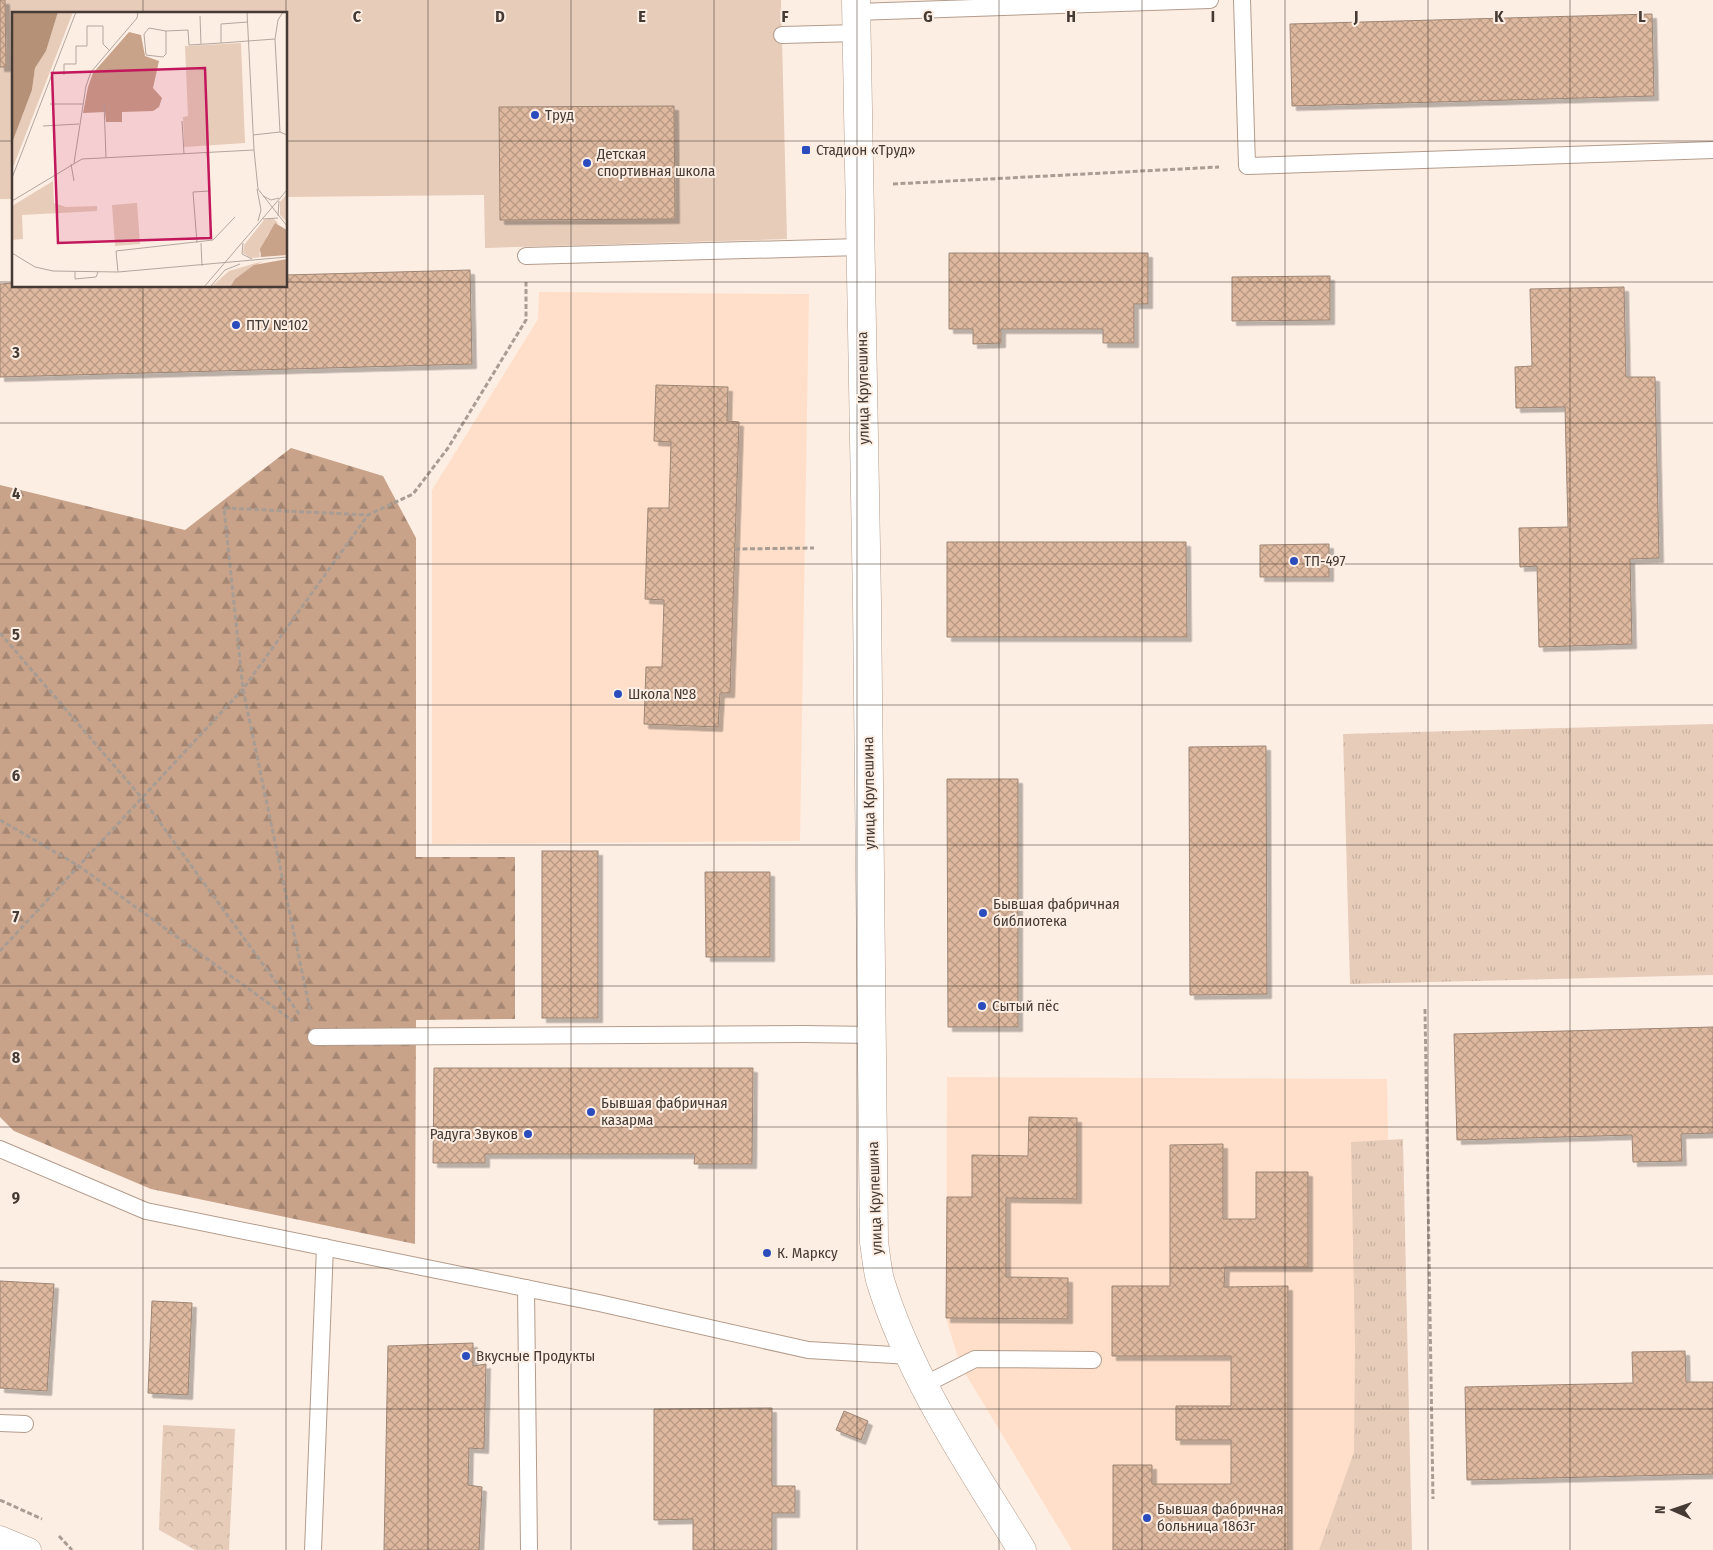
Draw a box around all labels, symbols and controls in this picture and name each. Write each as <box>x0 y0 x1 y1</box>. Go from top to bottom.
text: C <box>353 7 362 26</box>
text: D <box>495 7 505 26</box>
text: E <box>638 7 646 26</box>
text: F <box>781 7 789 26</box>
text: G <box>923 7 933 26</box>
text: H <box>1066 7 1076 26</box>
text: I <box>1211 7 1215 26</box>
text: J <box>1353 7 1358 26</box>
text: K <box>1494 7 1504 26</box>
text: L <box>1638 7 1646 26</box>
inset map <box>12 12 288 288</box>
place label: Труд <box>545 106 574 124</box>
marker: Труд <box>529 109 541 121</box>
place label: Стадион «Труд» <box>816 141 916 159</box>
marker: Стадион «Труд» <box>800 144 812 156</box>
place label: Детская спортивная школа <box>596 145 715 180</box>
marker: Детская спортивная школа <box>581 157 593 169</box>
place label: ПТУ №102 <box>246 316 308 334</box>
marker: ПТУ №102 <box>230 319 242 331</box>
street label: улица Крупешина <box>853 331 873 445</box>
text: 3 <box>11 343 20 362</box>
text: 4 <box>12 484 20 503</box>
place label: ТП-497 <box>1304 552 1346 570</box>
marker: ТП-497 <box>1288 555 1300 567</box>
text: 5 <box>12 625 20 644</box>
place label: Школа №8 <box>628 685 696 703</box>
marker: Школа №8 <box>612 688 624 700</box>
street label: улица Крупешина <box>859 736 879 850</box>
text: 6 <box>12 766 20 785</box>
place label: Бывшая фабричная библиотека <box>993 895 1120 930</box>
text: 7 <box>13 907 20 926</box>
marker: Бывшая фабричная библиотека <box>977 907 989 919</box>
place label: Сытый пёс <box>992 997 1059 1015</box>
marker: Сытый пёс <box>976 1000 988 1012</box>
text: 8 <box>12 1048 21 1067</box>
place label: Бывшая фабричная казарма <box>601 1094 728 1129</box>
marker: Бывшая фабричная казарма <box>585 1106 597 1118</box>
place label: Радуга Звуков <box>430 1125 518 1143</box>
marker: Радуга Звуков <box>522 1128 534 1140</box>
street label: улица Крупешина <box>864 1141 886 1255</box>
text: 9 <box>12 1188 20 1207</box>
place label: К. Марксу <box>777 1244 838 1262</box>
marker: К. Марксу <box>761 1247 773 1259</box>
place label: Вкусные Продукты <box>476 1347 595 1365</box>
marker: Вкусные Продукты <box>460 1350 472 1362</box>
north arrow <box>1648 1485 1698 1535</box>
place label: Бывшая фабричная больница 1863г <box>1157 1500 1284 1535</box>
text: N <box>1652 1505 1669 1514</box>
marker: Бывшая фабричная больница 1863г <box>1141 1512 1153 1524</box>

